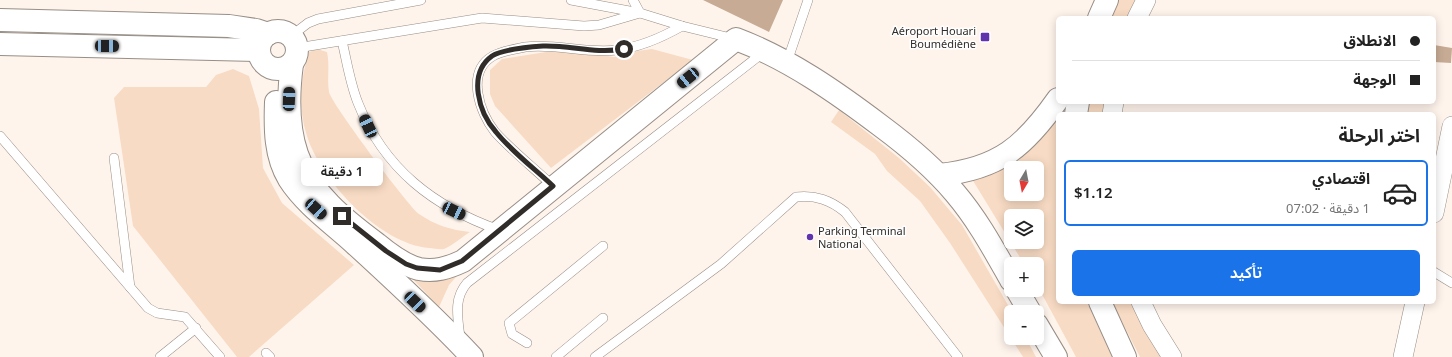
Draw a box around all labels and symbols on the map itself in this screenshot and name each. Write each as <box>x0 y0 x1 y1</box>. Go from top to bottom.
place label: Aéroport Houari Boumédiène <box>892 20 976 56</box>
marker: Aéroport Houari Boumédiène <box>979 31 991 43</box>
car <box>95 40 119 52</box>
route start <box>615 40 633 58</box>
car <box>675 66 701 90</box>
car <box>283 87 295 111</box>
car <box>357 113 379 139</box>
callout: 1 دقيقة <box>301 158 383 186</box>
north arrow <box>1004 161 1044 201</box>
car <box>303 197 329 221</box>
car <box>441 200 467 222</box>
route end <box>333 207 351 225</box>
place label: Parking Terminal National <box>818 220 906 256</box>
marker: Parking Terminal National <box>805 232 815 242</box>
car <box>402 289 428 315</box>

